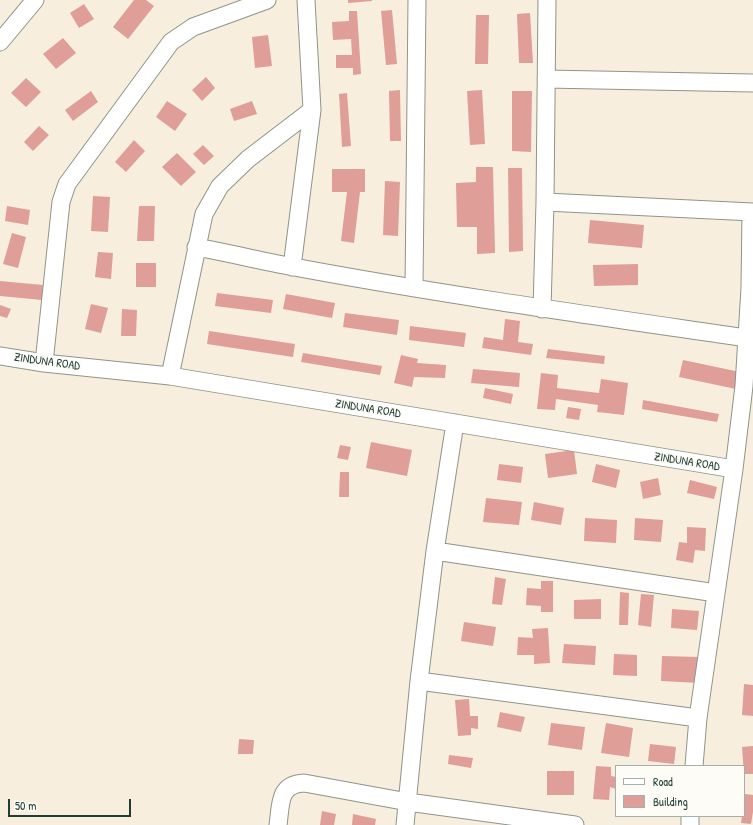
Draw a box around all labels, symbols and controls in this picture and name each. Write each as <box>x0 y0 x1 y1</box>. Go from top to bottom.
street label: ZINDUNA ROAD <box>13 350 81 374</box>
street label: ZINDUNA ROAD <box>334 397 402 421</box>
street label: ZINDUNA ROAD <box>653 450 721 474</box>
legend <box>615 765 745 817</box>
text: Road <box>653 773 673 790</box>
scale bar <box>10 791 133 817</box>
text: Building <box>653 793 688 810</box>
text: 50 m <box>15 797 36 814</box>

